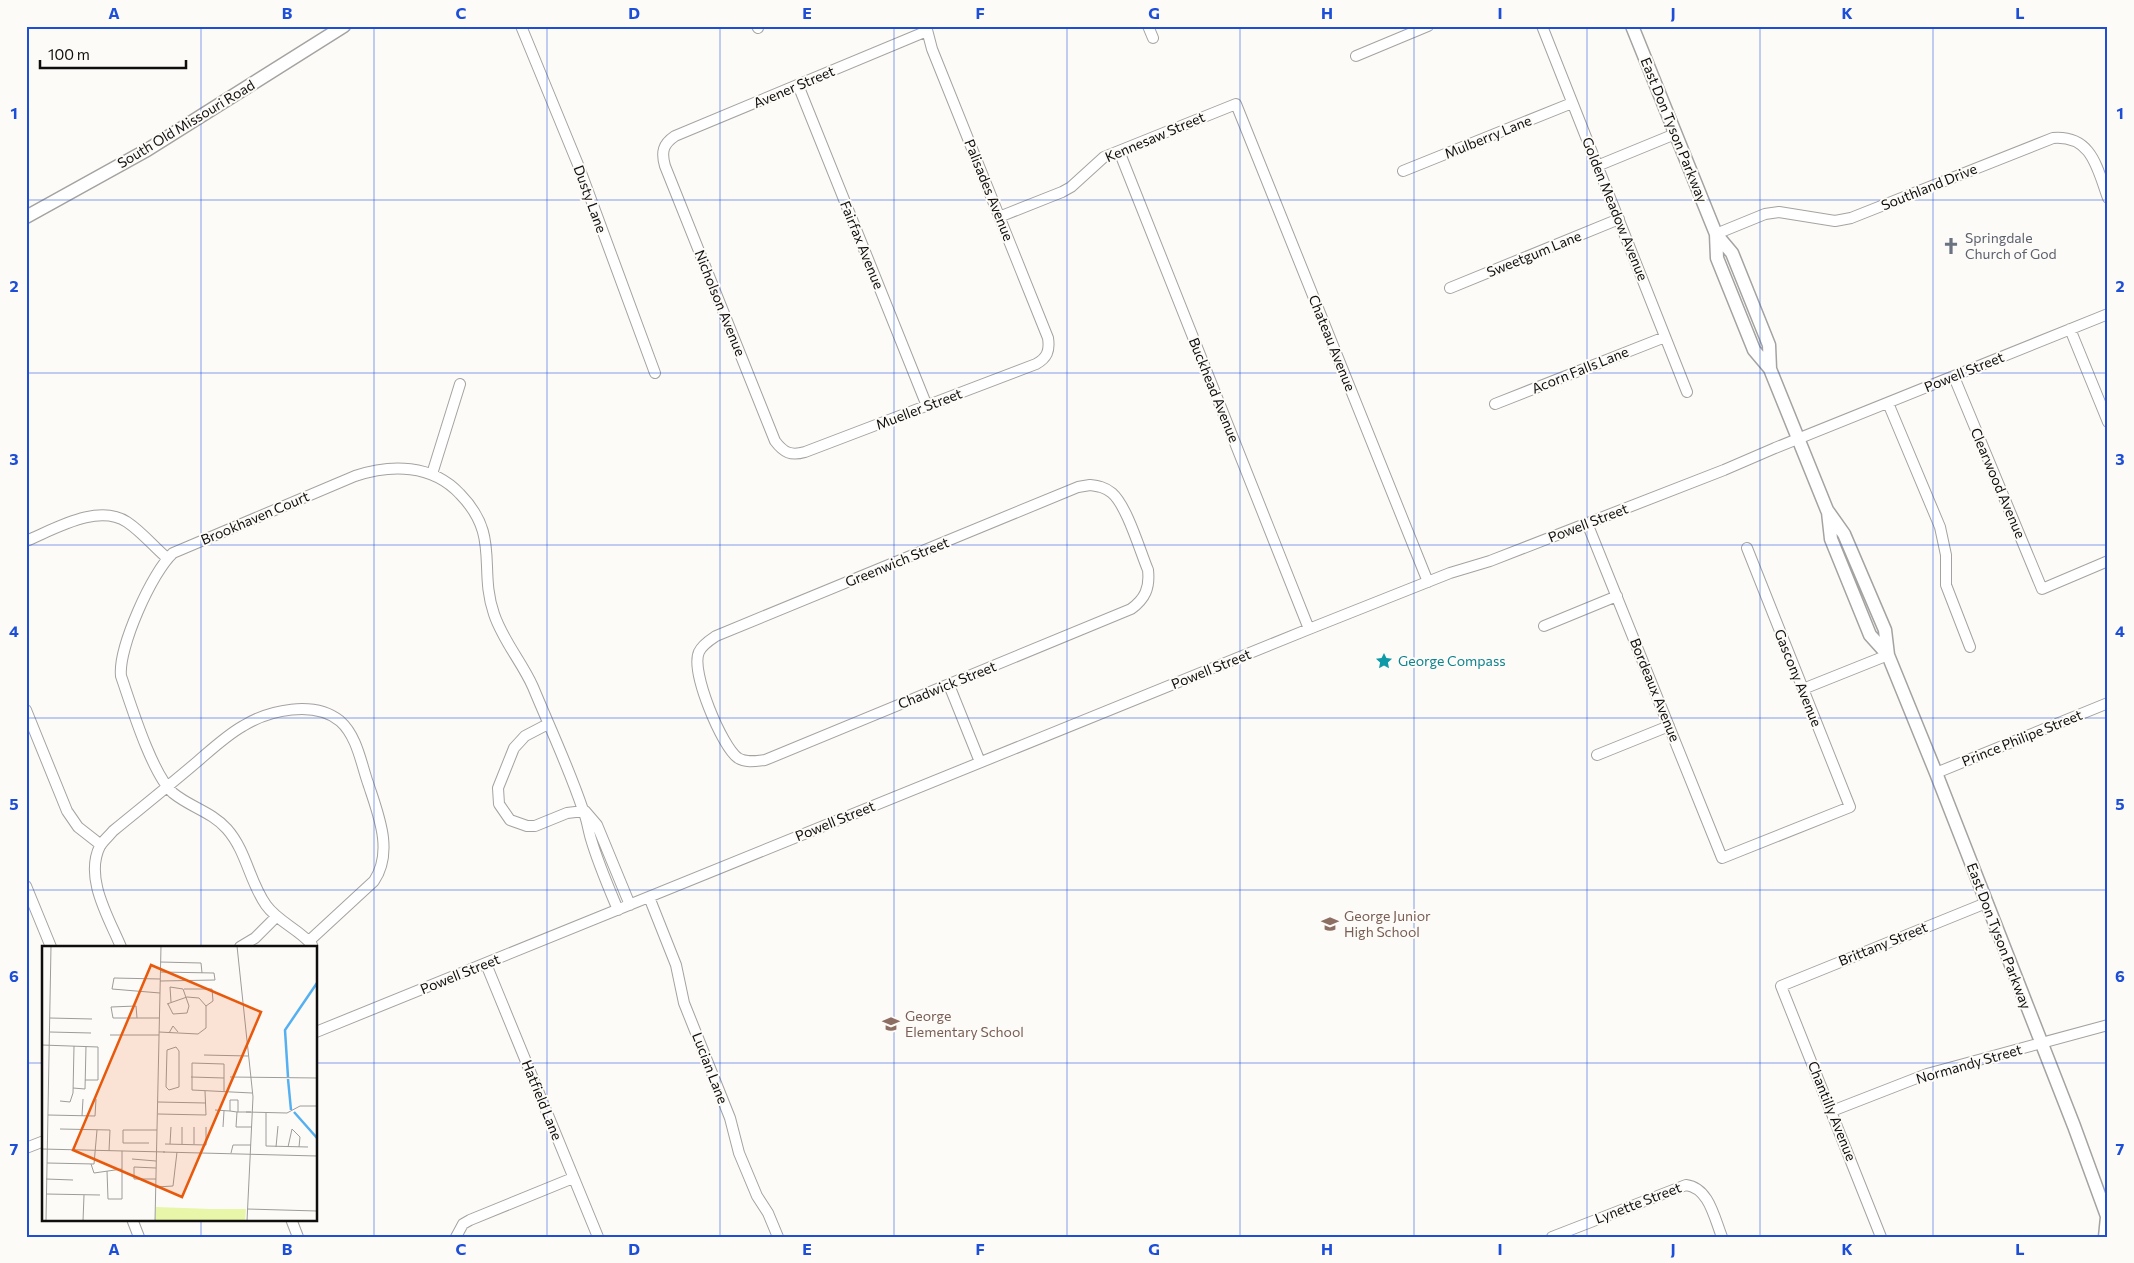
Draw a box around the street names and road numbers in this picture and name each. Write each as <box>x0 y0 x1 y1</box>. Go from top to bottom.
street label: East Don Tyson Parkway <box>1638 55 1711 205</box>
street label: Avener Street <box>751 62 837 111</box>
street label: South Old Missouri Road <box>114 76 257 171</box>
street label: Kennesaw Street <box>1102 108 1207 165</box>
street label: Mulberry Lane <box>1442 111 1534 162</box>
street label: Golden Meadow Avenue <box>1579 135 1652 283</box>
street label: Palisades Avenue <box>961 136 1018 243</box>
street label: Southland Drive <box>1879 160 1979 213</box>
street label: Dusty Lane <box>570 163 611 235</box>
street label: Fairfax Avenue <box>837 198 888 291</box>
street label: Sweetgum Lane <box>1484 227 1584 280</box>
street label: Nicholson Avenue <box>691 247 750 358</box>
street label: Chateau Avenue <box>1305 292 1360 393</box>
street label: Buckhead Avenue <box>1186 335 1243 445</box>
street label: Acorn Falls Lane <box>1529 342 1631 397</box>
street label: Powell Street <box>1922 348 2006 395</box>
street label: Mueller Street <box>873 384 965 433</box>
street label: Clearwood Avenue <box>1967 425 2029 541</box>
street label: Brookhaven Court <box>198 487 312 548</box>
street label: Powell Street <box>1545 499 1630 546</box>
street label: Greenwich Street <box>843 533 951 590</box>
street label: Gascony Avenue <box>1771 627 1826 729</box>
street label: Bordeaux Avenue <box>1627 636 1684 744</box>
street label: Powell Street <box>1169 645 1253 692</box>
street label: Chadwick Street <box>895 657 999 712</box>
street label: Prince Philipe Street <box>1959 705 2085 769</box>
street label: Powell Street <box>793 797 877 844</box>
street label: East Don Tyson Parkway <box>1964 860 2035 1011</box>
street label: Brittany Street <box>1836 918 1930 969</box>
street label: Powell Street <box>418 950 502 997</box>
street label: Lucian Lane <box>689 1030 732 1106</box>
street label: Normandy Street <box>1914 1040 2024 1087</box>
street label: Hatfield Lane <box>519 1057 566 1142</box>
street label: Chantilly Avenue <box>1805 1058 1860 1163</box>
street label: Lynette Street <box>1592 1178 1684 1227</box>

